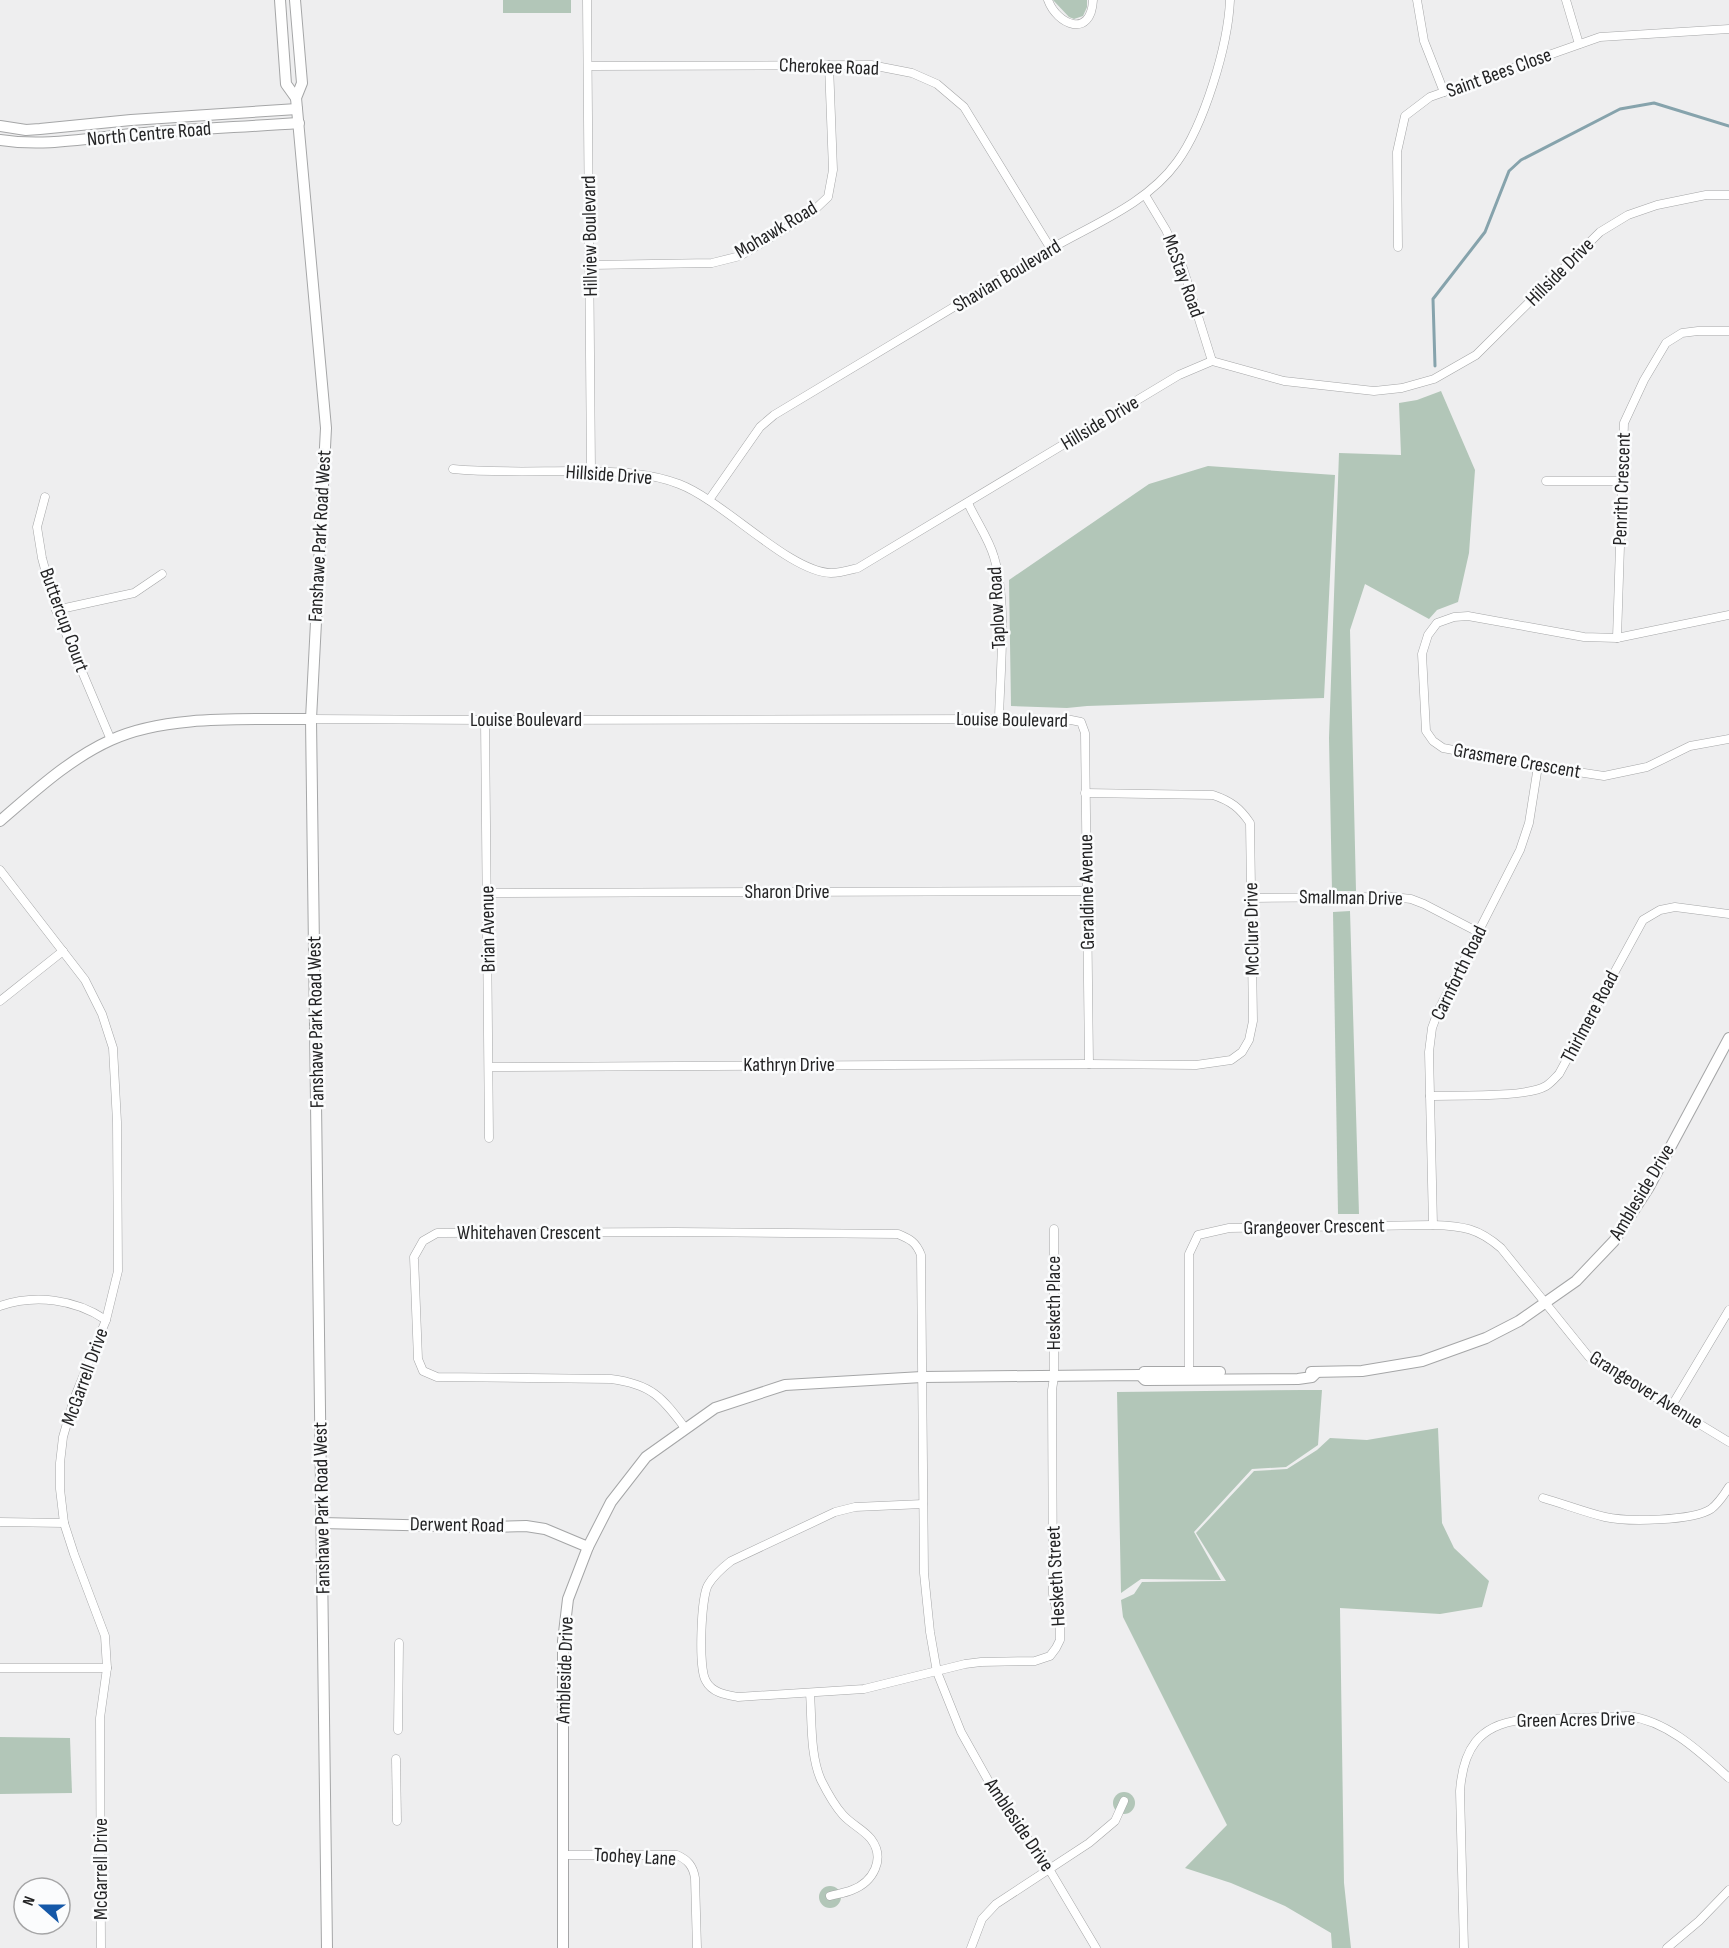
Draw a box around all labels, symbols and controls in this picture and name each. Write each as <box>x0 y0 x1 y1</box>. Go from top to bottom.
street label: Saint Bees Close <box>1443 43 1555 103</box>
street label: Cherokee Road <box>779 53 879 81</box>
street label: North Centre Road <box>86 117 212 151</box>
street label: Hillview Boulevard <box>577 175 603 297</box>
street label: Mohawk Road <box>731 196 821 264</box>
street label: McStay Road <box>1157 231 1209 321</box>
street label: Hillside Drive <box>1521 233 1599 311</box>
street label: Shavian Boulevard <box>949 234 1065 318</box>
street label: Hillside Drive <box>1057 390 1143 456</box>
street label: Penrith Crescent <box>1608 432 1636 546</box>
street label: Fanshawe Park Road West <box>304 449 336 623</box>
street label: Hillside Drive <box>565 460 653 490</box>
street label: Buttercup Court <box>34 565 94 675</box>
street label: Taplow Road <box>983 566 1011 650</box>
street label: Louise Boulevard <box>956 707 1068 733</box>
street label: Louise Boulevard <box>470 708 582 732</box>
street label: Grasmere Crescent <box>1451 738 1583 784</box>
street label: Geraldine Avenue <box>1074 834 1100 950</box>
street label: Sharon Drive <box>744 880 830 904</box>
street label: McClure Drive <box>1239 882 1265 976</box>
street label: Brian Avenue <box>475 885 501 973</box>
street label: Smallman Drive <box>1299 885 1403 911</box>
street label: Carnforth Road <box>1426 922 1492 1024</box>
street label: Fanshawe Park Road West <box>302 936 330 1108</box>
street label: Thirlmere Road <box>1556 967 1624 1067</box>
street label: Kathryn Drive <box>743 1053 835 1077</box>
street label: Ambleside Drive <box>1604 1140 1680 1245</box>
street label: Grangeover Crescent <box>1243 1214 1385 1240</box>
street label: Whitehaven Crescent <box>457 1221 601 1245</box>
street label: Hesketh Place <box>1042 1256 1066 1350</box>
street label: McGarrell Drive <box>56 1325 114 1429</box>
street label: Grangeover Avenue <box>1585 1346 1707 1434</box>
street label: Fanshawe Park Road West <box>308 1422 336 1594</box>
street label: Derwent Road <box>410 1512 504 1538</box>
street label: Hesketh Street <box>1041 1525 1071 1627</box>
street label: Ambleside Drive <box>551 1616 579 1725</box>
street label: Green Acres Drive <box>1516 1707 1636 1733</box>
street label: Ambleside Drive <box>979 1773 1059 1876</box>
street label: McGarrell Drive <box>89 1818 113 1920</box>
street label: Toohey Lane <box>593 1843 677 1871</box>
north arrow <box>12 1876 72 1936</box>
text: N <box>19 1894 40 1909</box>

